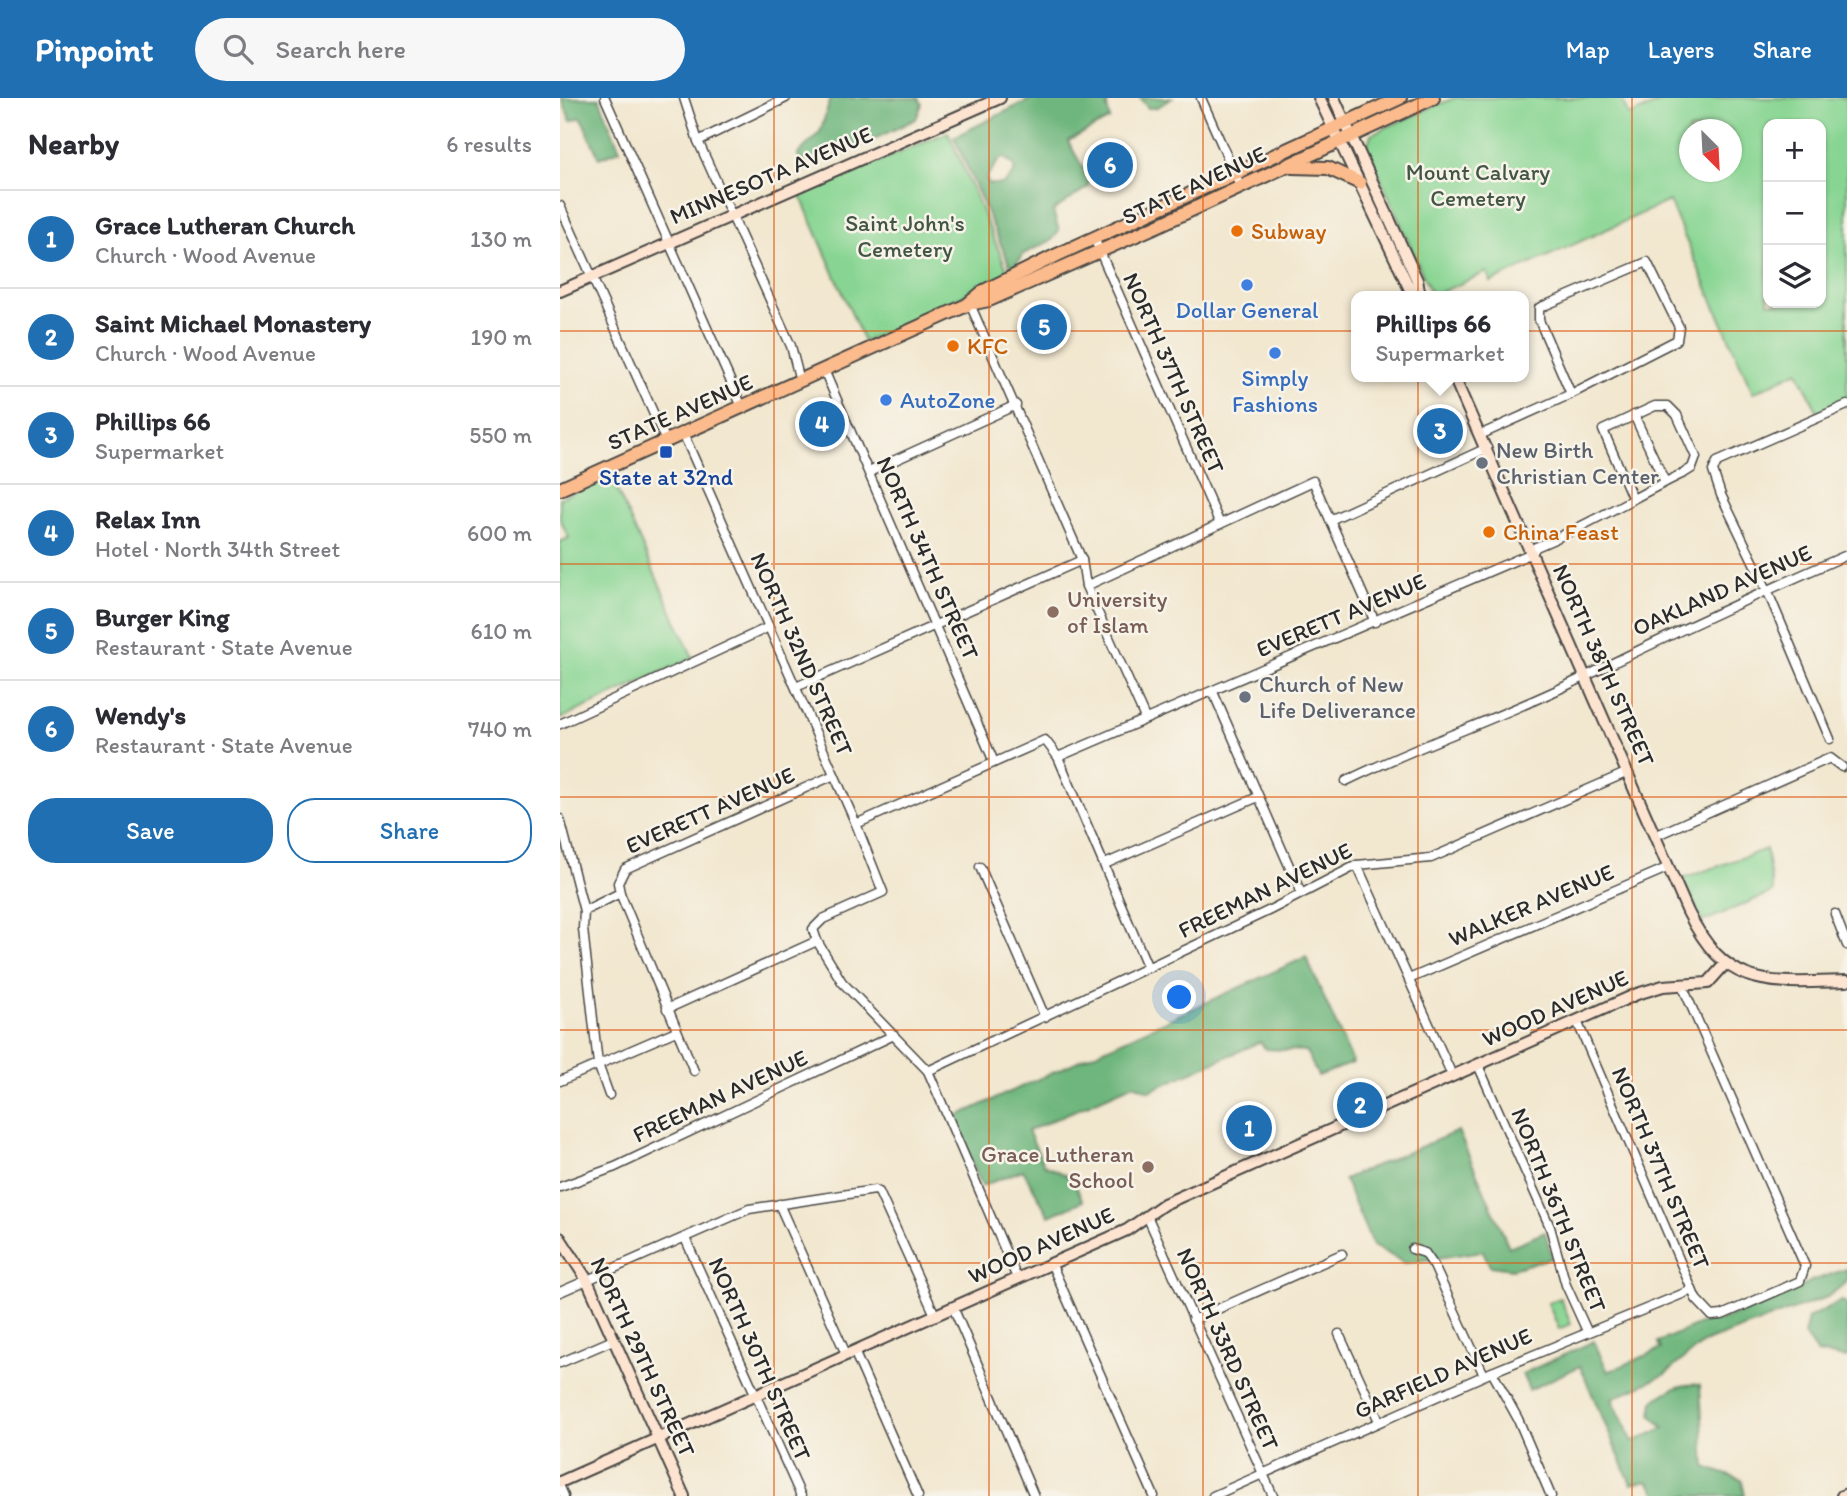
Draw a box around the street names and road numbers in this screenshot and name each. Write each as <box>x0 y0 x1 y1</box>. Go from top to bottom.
street label: MINNESOTA AVENUE <box>665 120 877 230</box>
street label: STATE AVENUE <box>1117 139 1271 231</box>
street label: NORTH 37TH STREET <box>1117 268 1231 478</box>
street label: STATE AVENUE <box>603 367 757 457</box>
street label: NORTH 34TH STREET <box>871 452 985 664</box>
street label: OAKLAND AVENUE <box>1628 538 1816 642</box>
street label: NORTH 32ND STREET <box>745 548 859 760</box>
street label: NORTH 38TH STREET <box>1547 560 1661 770</box>
street label: EVERETT AVENUE <box>1252 567 1430 663</box>
street label: EVERETT AVENUE <box>621 760 799 860</box>
street label: FREEMAN AVENUE <box>1174 836 1356 944</box>
street label: WALKER AVENUE <box>1444 857 1618 952</box>
street label: WOOD AVENUE <box>1478 963 1633 1053</box>
street label: FREEMAN AVENUE <box>628 1043 812 1149</box>
street label: NORTH 37TH STREET <box>1606 1063 1716 1273</box>
street label: NORTH 36TH STREET <box>1505 1104 1613 1316</box>
street label: WOOD AVENUE <box>964 1200 1119 1290</box>
street label: NORTH 33RD STREET <box>1171 1243 1285 1455</box>
street label: NORTH 29TH STREET <box>584 1253 702 1461</box>
street label: NORTH 30TH STREET <box>703 1253 817 1465</box>
street label: GARFIELD AVENUE <box>1350 1321 1536 1425</box>

